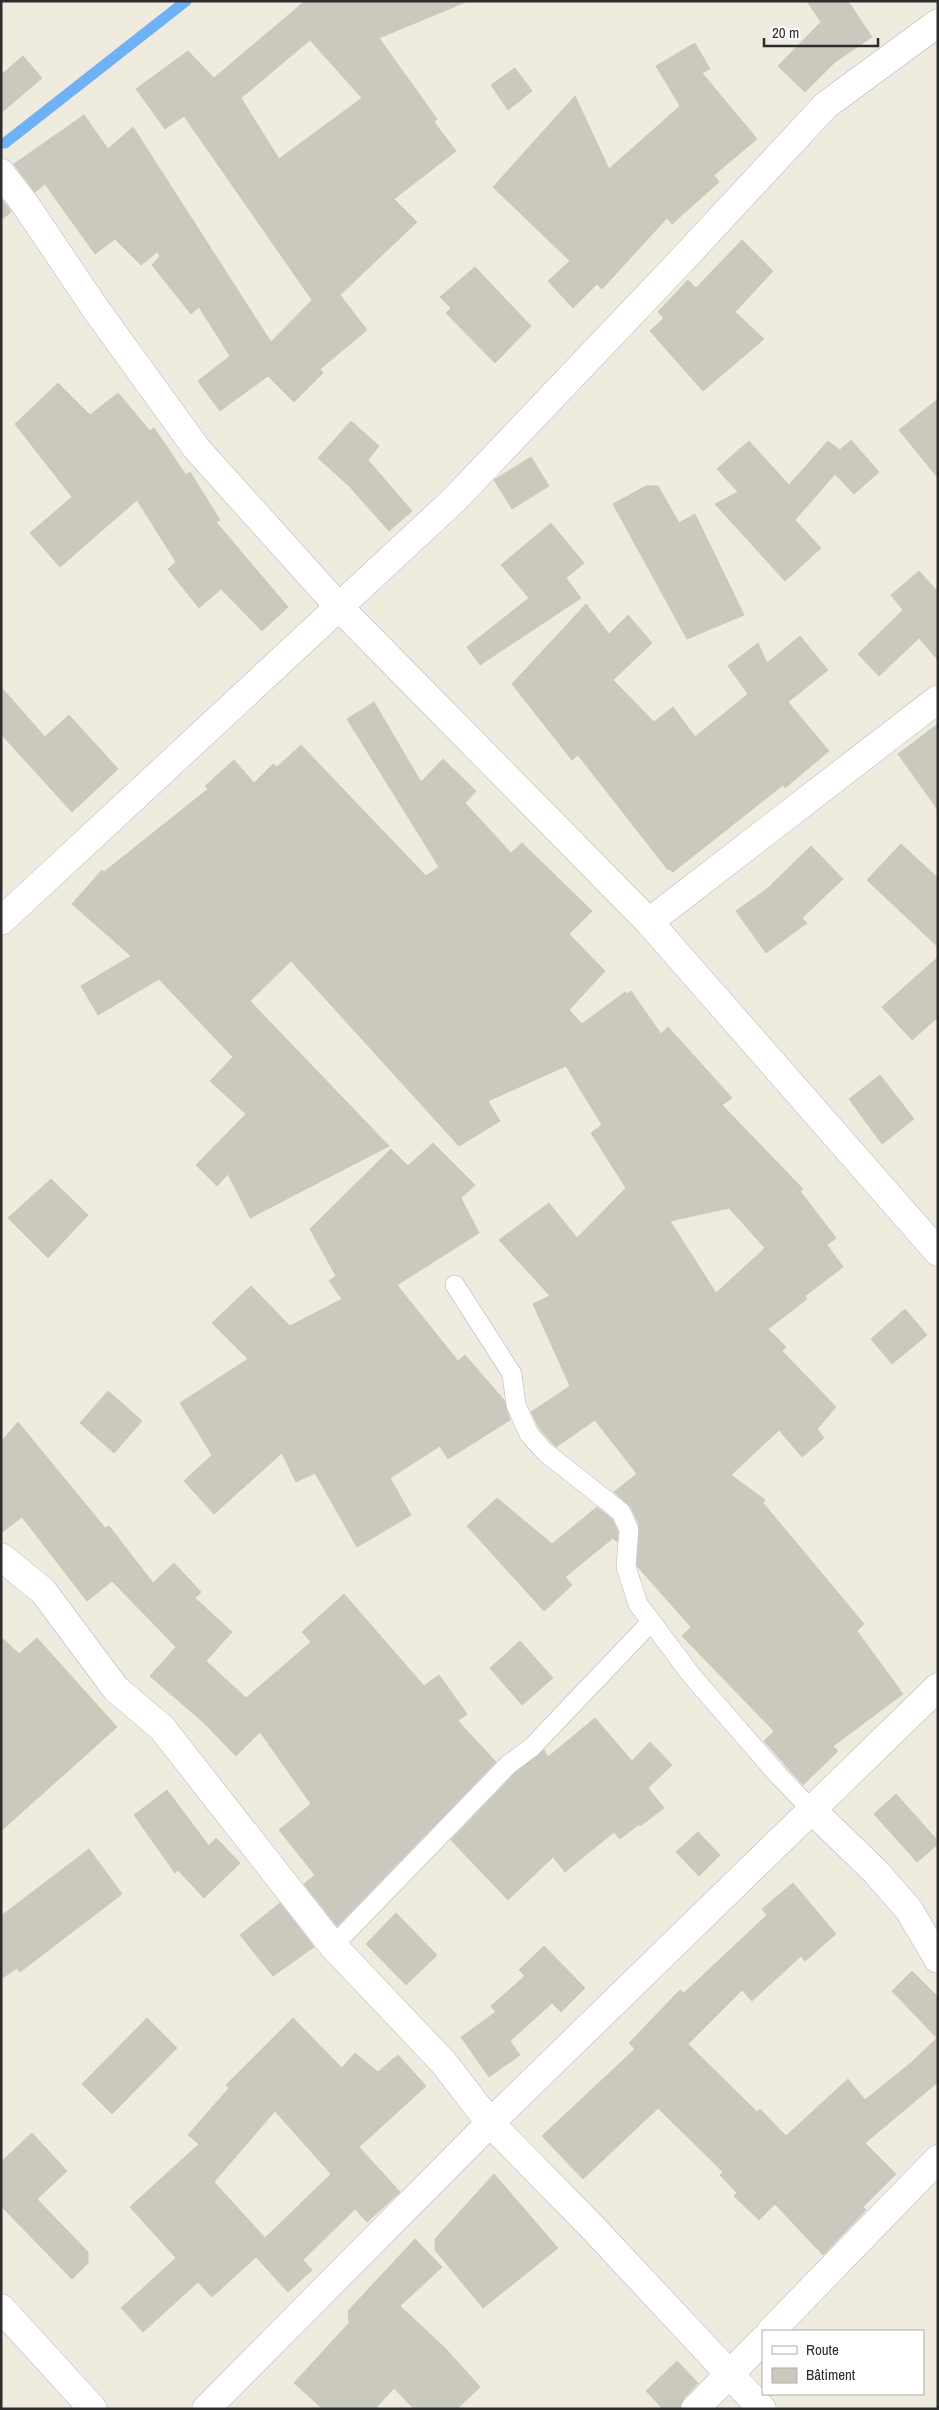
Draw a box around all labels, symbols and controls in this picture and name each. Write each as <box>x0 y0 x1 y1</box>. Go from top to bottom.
scale bar <box>764 15 878 47</box>
text: 20 m <box>772 22 799 43</box>
legend <box>762 2330 924 2395</box>
text: Route <box>806 2339 839 2360</box>
text: Bâtiment <box>806 2364 856 2385</box>

